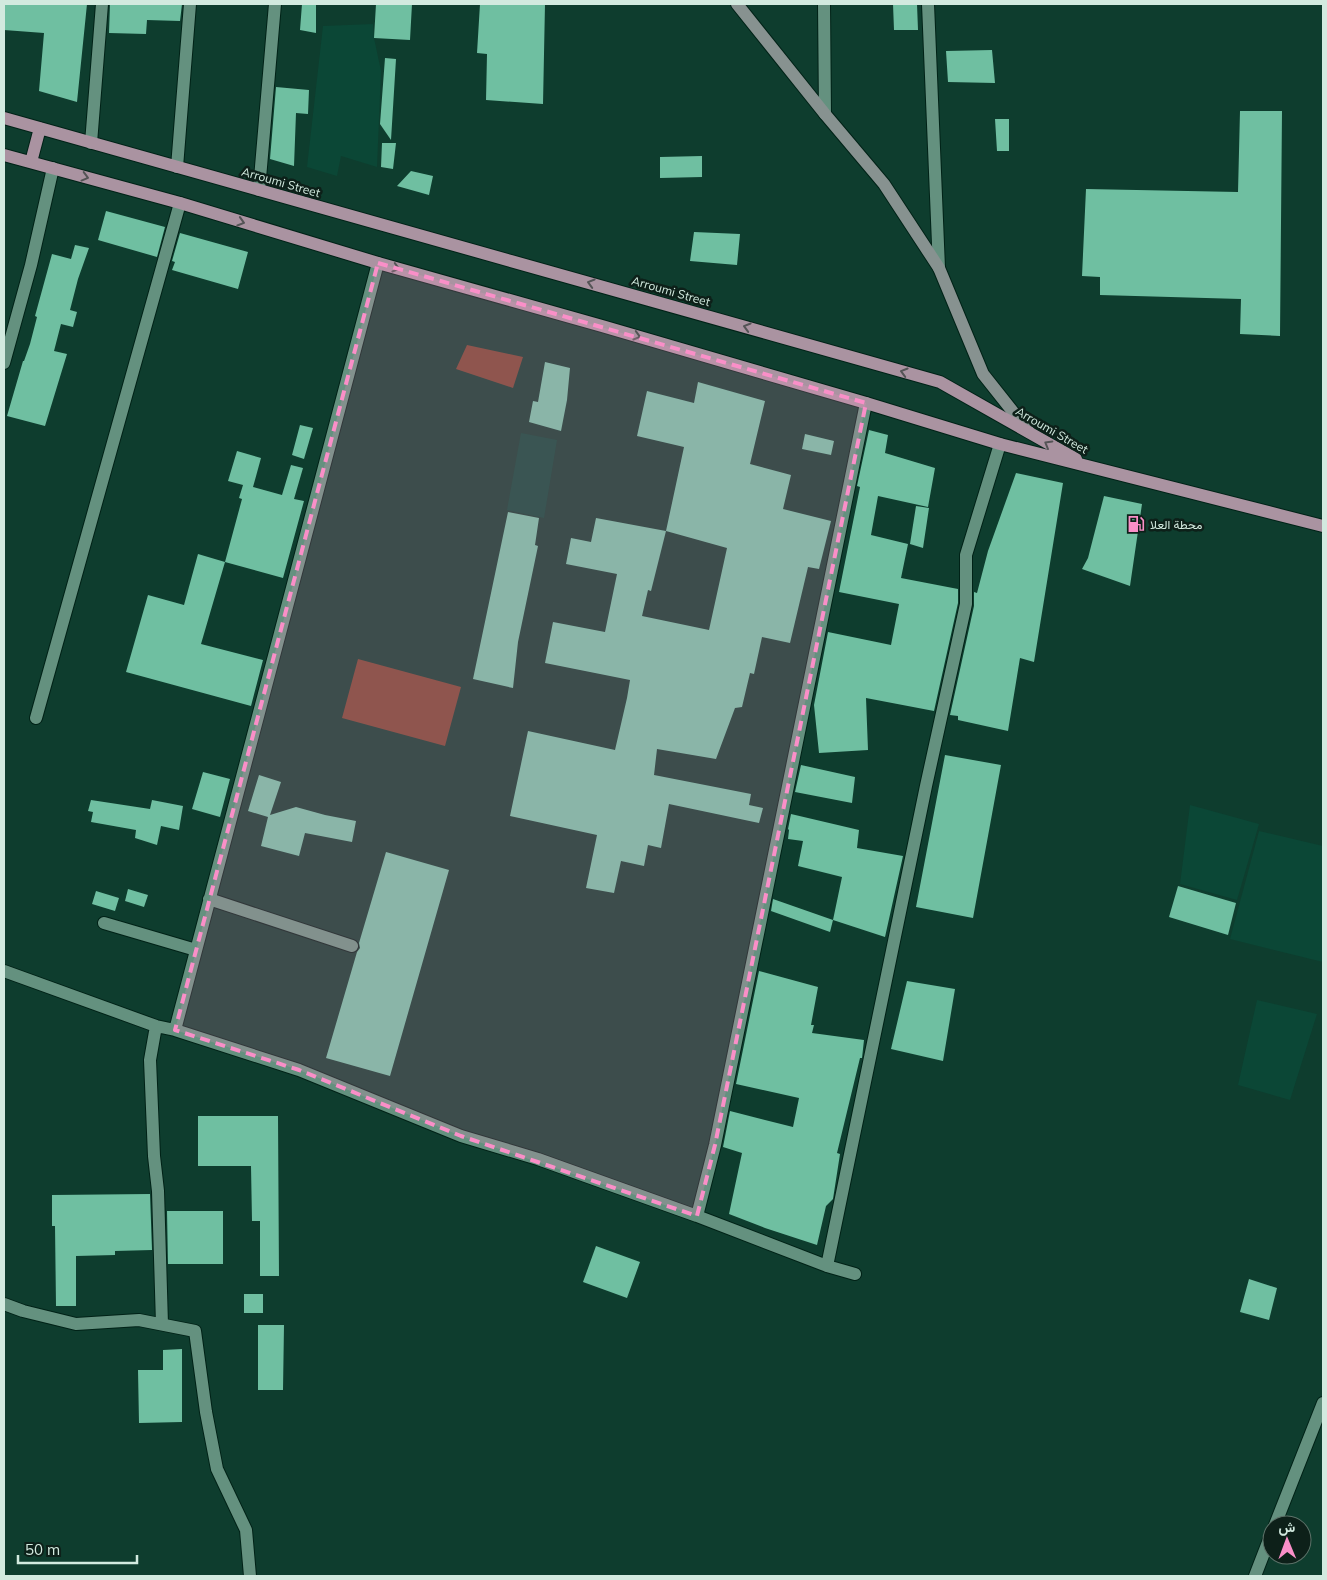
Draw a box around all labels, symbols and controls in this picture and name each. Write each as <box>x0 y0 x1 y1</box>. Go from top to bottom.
street label: Arroumi Street <box>240 164 322 200</box>
one-way arrow <box>80 171 88 181</box>
one-way arrow <box>236 216 244 226</box>
one-way arrow <box>392 263 400 273</box>
street label: Arroumi Street <box>630 273 712 309</box>
one-way arrow <box>587 278 595 289</box>
one-way arrow <box>744 323 752 333</box>
one-way arrow <box>633 330 641 341</box>
one-way arrow <box>900 367 908 377</box>
street label: Arroumi Street <box>1013 403 1091 457</box>
one-way arrow <box>1045 440 1054 450</box>
fuel station icon: محطة العلا <box>1126 514 1146 534</box>
place label: محطة العلا <box>1150 517 1202 532</box>
north arrow <box>1262 1515 1312 1565</box>
text: ش <box>1278 1518 1296 1536</box>
scale bar <box>18 1532 136 1564</box>
text: 50 m <box>25 1540 60 1559</box>

